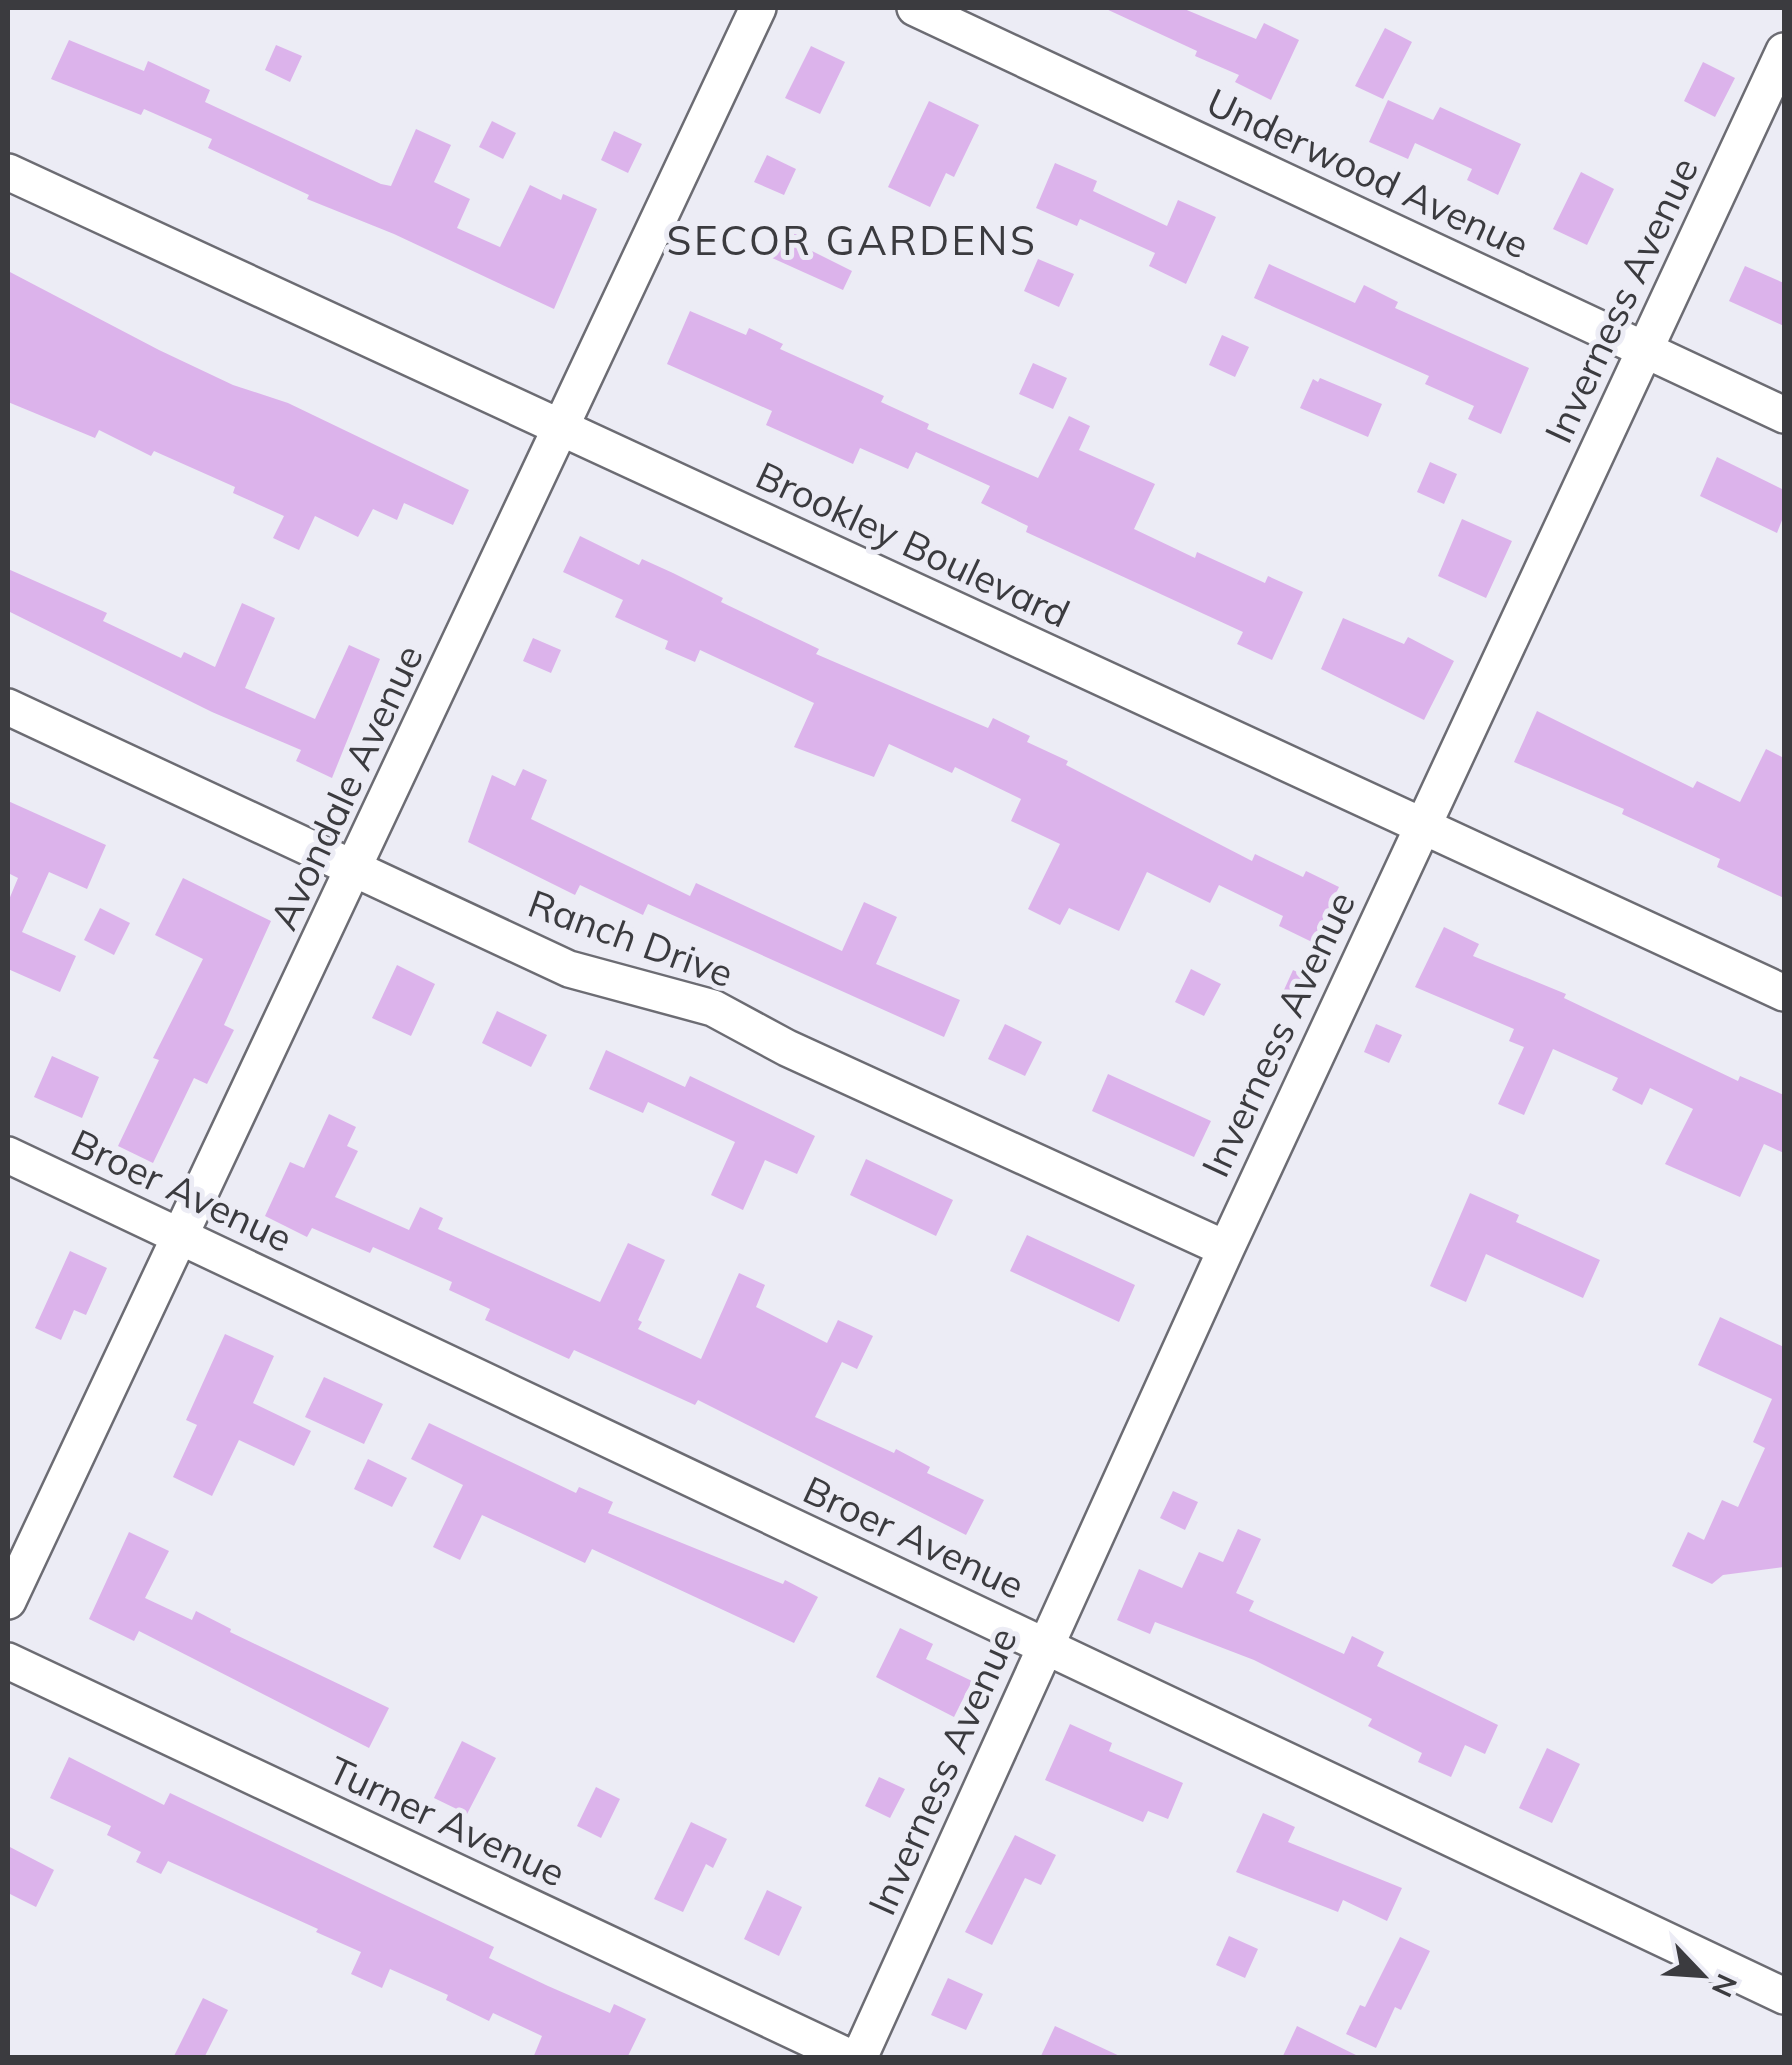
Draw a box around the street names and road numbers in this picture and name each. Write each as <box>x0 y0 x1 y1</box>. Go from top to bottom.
street label: Underwood Avenue <box>1199 77 1537 269</box>
street label: Inverness Avenue <box>1534 150 1708 450</box>
street label: Brookley Boulevard <box>749 450 1077 638</box>
street label: Avondale Avenue <box>259 637 433 937</box>
street label: Ranch Drive <box>522 879 740 997</box>
street label: Inverness Avenue <box>1191 884 1365 1184</box>
street label: Broer Avenue <box>64 1118 300 1262</box>
street label: Broer Avenue <box>796 1465 1032 1609</box>
street label: Inverness Avenue <box>857 1620 1027 1922</box>
street label: Turner Avenue <box>321 1745 573 1897</box>

